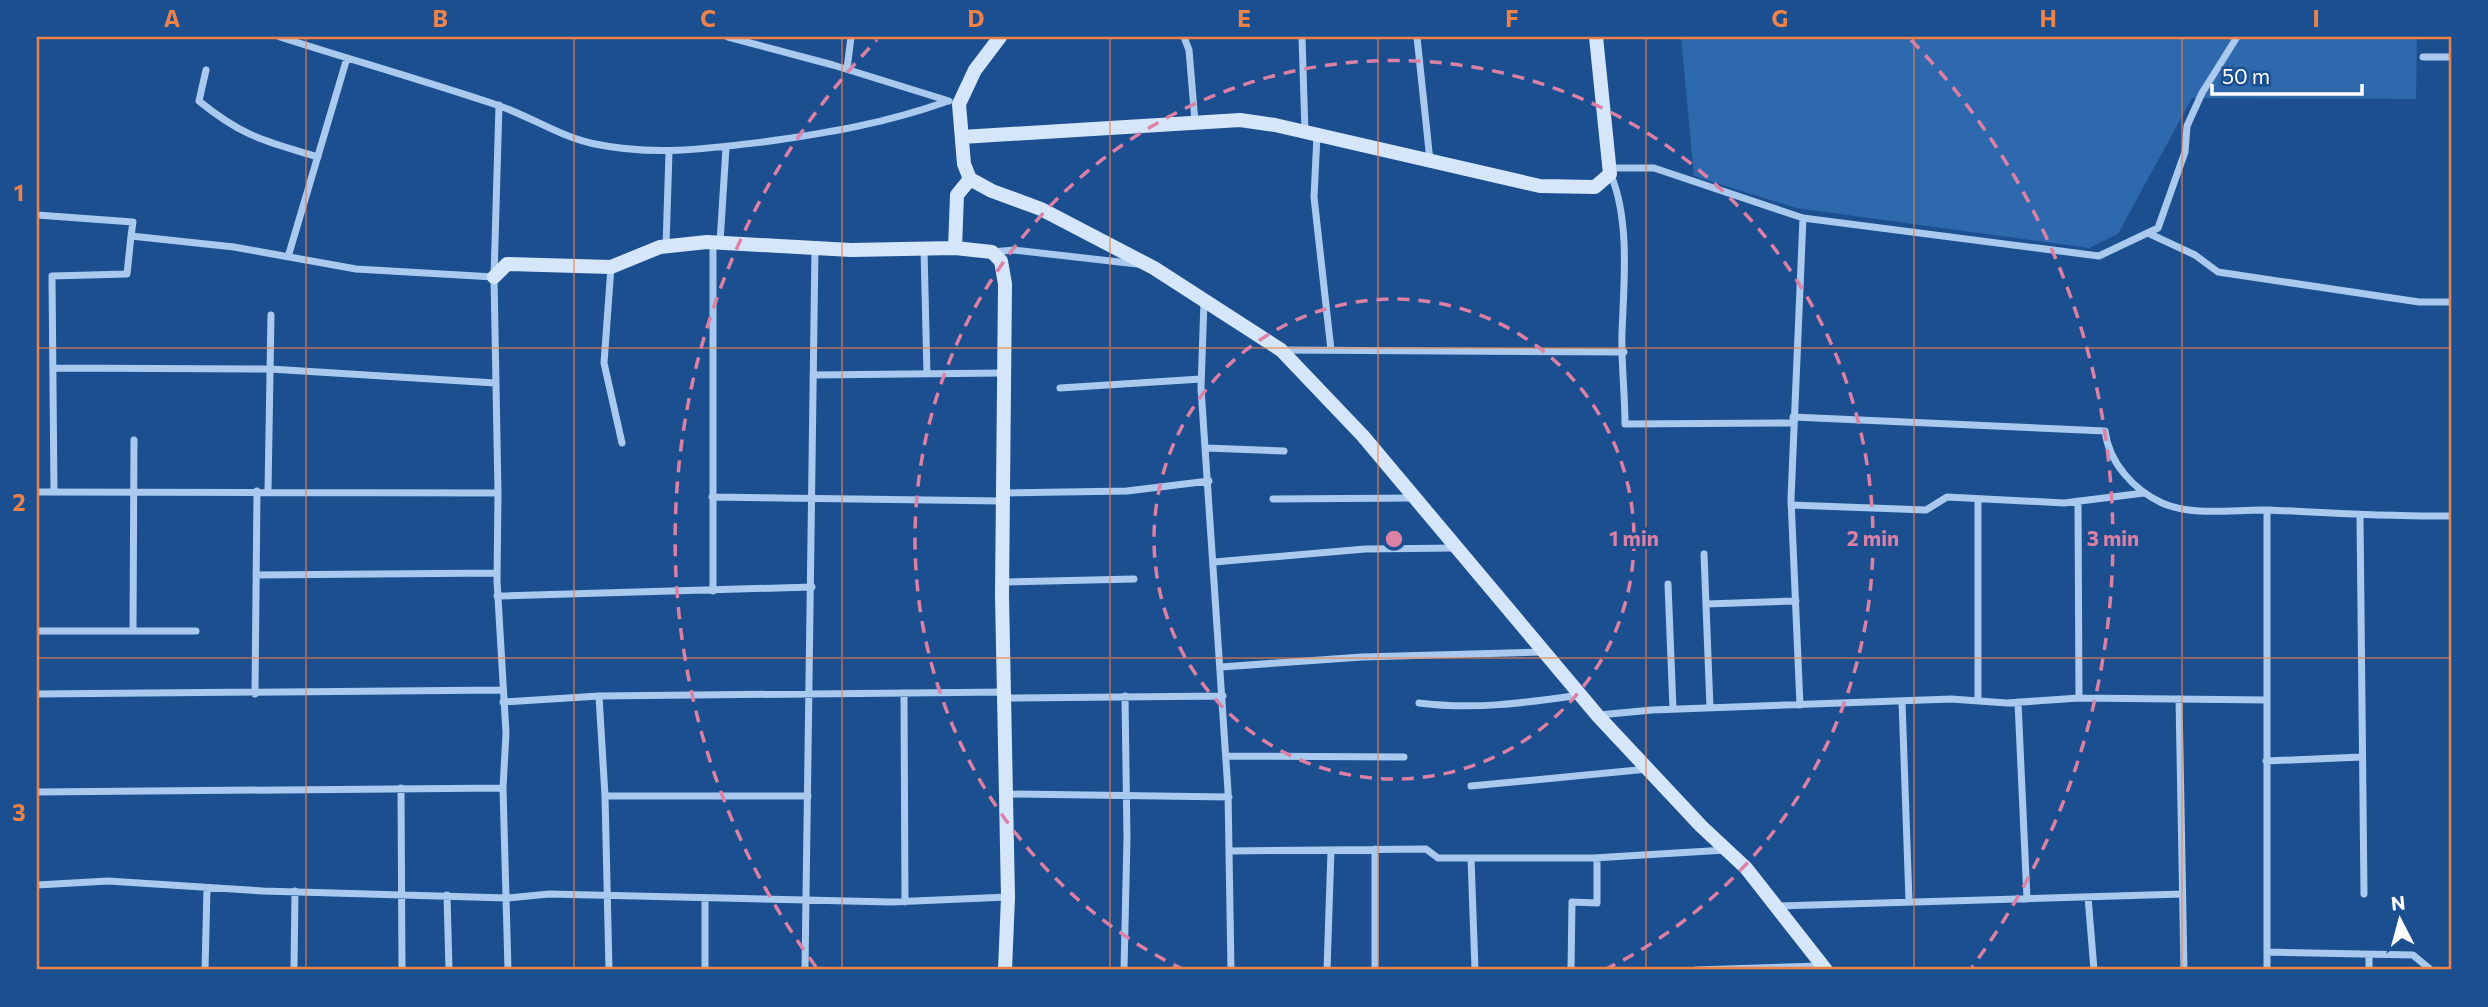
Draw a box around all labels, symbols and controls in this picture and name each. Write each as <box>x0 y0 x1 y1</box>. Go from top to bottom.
text: A <box>164 4 181 32</box>
text: B <box>432 4 448 32</box>
text: C <box>700 4 716 32</box>
text: D <box>968 4 985 32</box>
text: E <box>1237 4 1251 32</box>
text: F <box>1505 4 1519 32</box>
text: G <box>1772 4 1788 32</box>
text: H <box>2039 4 2057 32</box>
text: I <box>2312 4 2320 32</box>
scale bar <box>2212 52 2362 96</box>
text: 50 m <box>2222 63 2270 88</box>
text: 1 <box>14 178 24 206</box>
text: 2 <box>12 488 26 516</box>
text: 1 min <box>1609 525 1659 550</box>
text: 2 min <box>1847 525 1899 550</box>
text: 3 min <box>2087 525 2139 550</box>
centre of rings <box>1382 527 1406 551</box>
text: 3 <box>12 798 26 826</box>
north arrow <box>2366 884 2436 954</box>
text: N <box>2390 890 2406 915</box>

